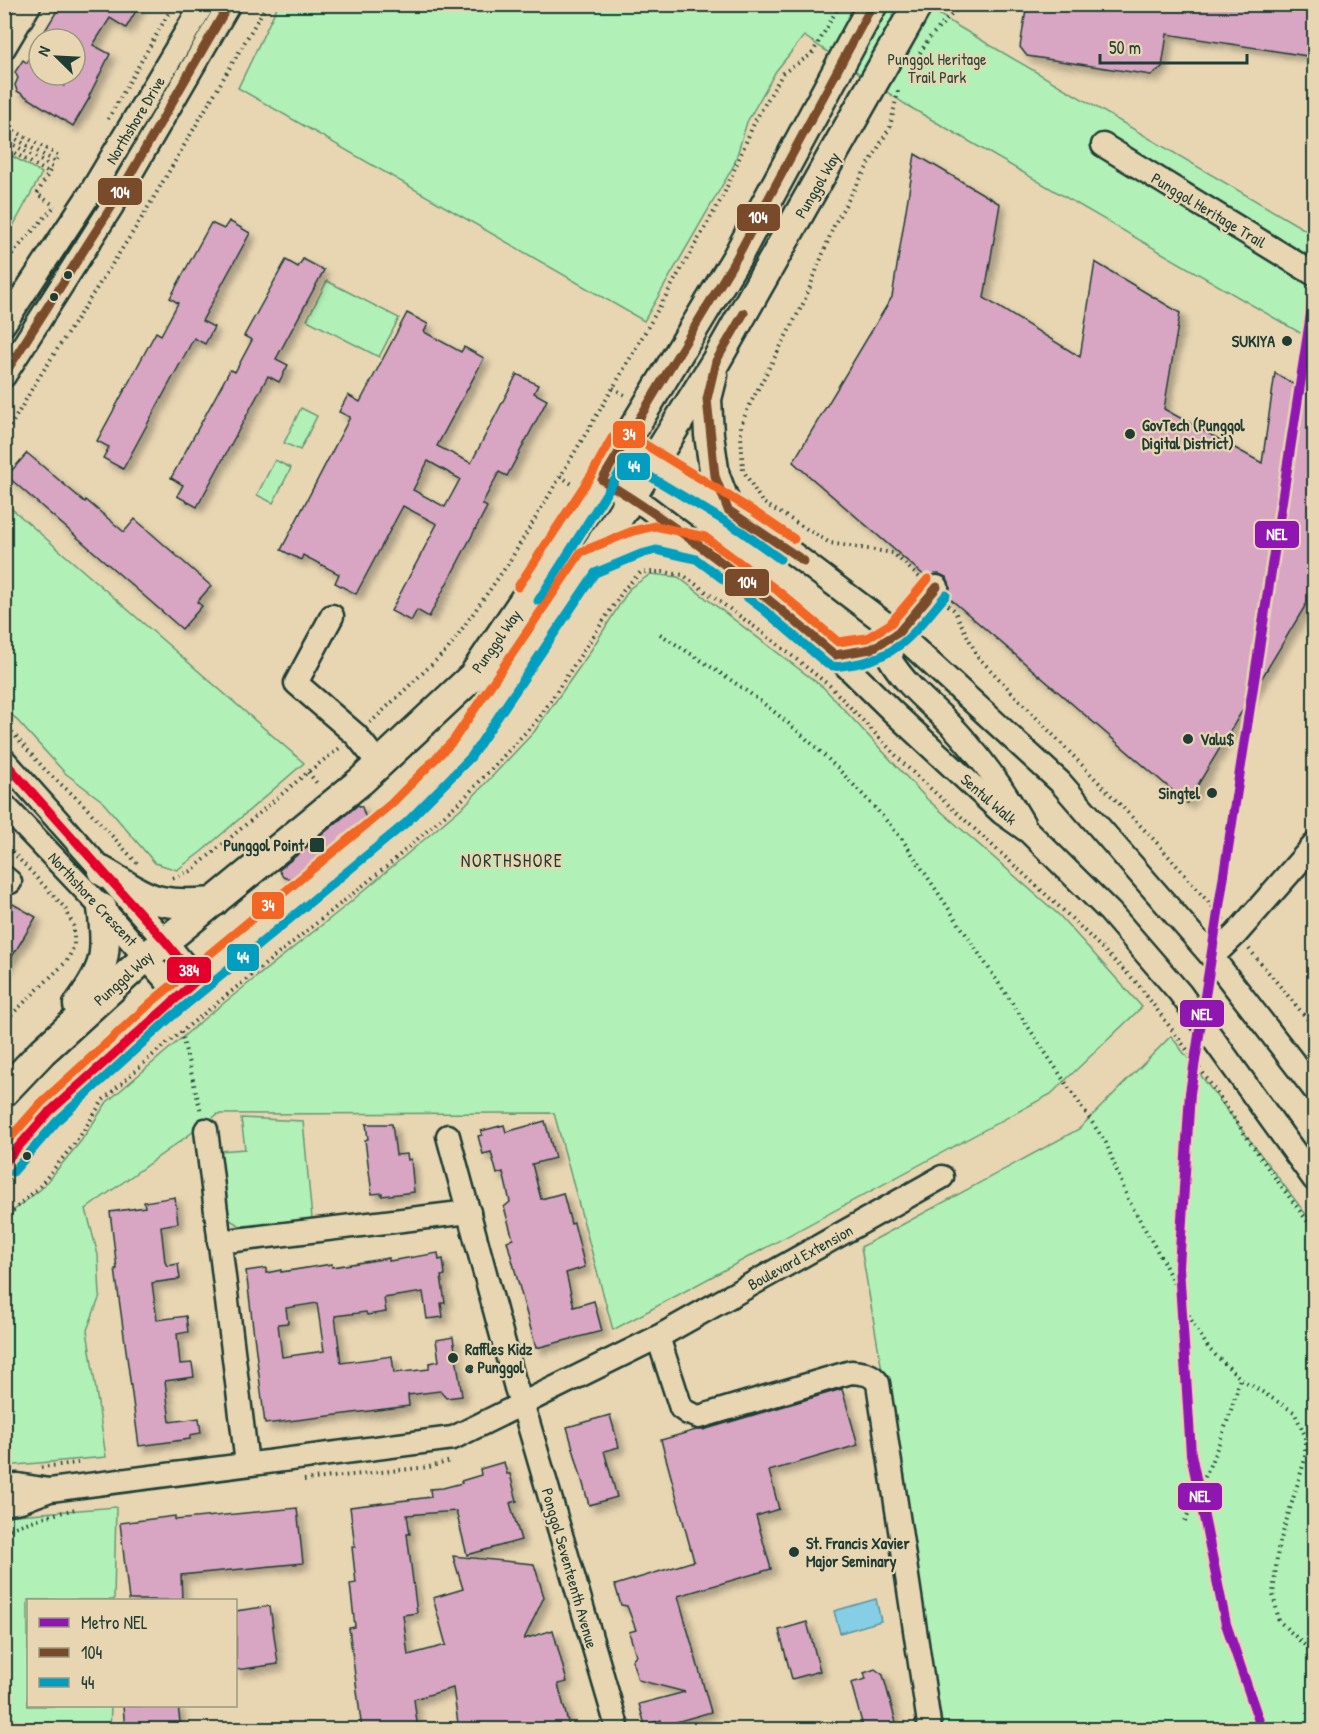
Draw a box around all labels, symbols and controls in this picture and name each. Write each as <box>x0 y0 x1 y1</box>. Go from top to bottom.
north arrow <box>27 27 87 87</box>
scale bar <box>1100 27 1247 65</box>
text: 50 m <box>1109 35 1141 60</box>
text: N <box>32 42 55 59</box>
park label: Punggol Heritage Trail Park <box>888 48 987 88</box>
street label: Northshore Drive <box>100 71 170 168</box>
street label: Punggol Way <box>789 148 845 222</box>
street label: Punggol Heritage Trail <box>1148 167 1271 253</box>
line badge: 104 <box>97 177 143 206</box>
text: 104 <box>111 181 129 203</box>
line badge: 104 <box>736 203 781 232</box>
text: 104 <box>749 206 767 228</box>
unlabelled marker <box>62 269 74 281</box>
unlabelled marker <box>48 291 60 303</box>
place label: SUKIYA <box>1232 330 1275 352</box>
marker: SUKIYA <box>1280 334 1294 348</box>
place label: GovTech (Punggol Digital District) <box>1142 414 1245 455</box>
line badge: 34 <box>612 420 646 449</box>
text: 34 <box>622 423 636 445</box>
marker: GovTech (Punggol Digital District) <box>1123 427 1137 441</box>
line badge: 44 <box>616 452 651 481</box>
text: 44 <box>628 455 640 477</box>
line badge: NEL <box>1254 520 1300 549</box>
text: NEL <box>1266 523 1288 545</box>
line badge: 104 <box>724 568 770 597</box>
text: 104 <box>738 571 756 593</box>
street label: Punggol Way <box>466 605 526 677</box>
place label: Valu$ <box>1200 728 1234 750</box>
marker: Valu$ <box>1181 732 1195 746</box>
street label: Sentul Walk <box>956 768 1022 830</box>
place label: Singtel <box>1159 782 1201 805</box>
marker: Singtel <box>1205 786 1219 800</box>
place label: Punggol Point <box>224 834 304 857</box>
marker: Punggol Point <box>308 836 326 854</box>
street label: Northshore Crescent <box>43 847 143 951</box>
district label: NORTHSHORE <box>461 848 563 873</box>
line badge: 34 <box>251 891 285 920</box>
text: 34 <box>261 894 275 916</box>
line badge: 44 <box>226 943 260 972</box>
street label: Punggol Way <box>89 945 158 1011</box>
text: 44 <box>237 946 249 968</box>
line badge: 384 <box>166 956 212 984</box>
text: 384 <box>179 959 199 981</box>
line badge: NEL <box>1179 999 1225 1028</box>
text: NEL <box>1191 1003 1213 1025</box>
unlabelled marker <box>21 1150 33 1162</box>
street label: Boulevard Extension <box>743 1219 857 1295</box>
place label: Raffles Kidz @ Punggol <box>465 1338 533 1379</box>
marker: Raffles Kidz @ Punggol <box>446 1351 460 1365</box>
line badge: NEL <box>1177 1482 1223 1511</box>
street label: Ponggol Seventeenth Avenue <box>537 1485 604 1651</box>
text: NEL <box>1189 1485 1211 1507</box>
place label: St. Francis Xavier Major Seminary <box>806 1532 910 1573</box>
marker: St. Francis Xavier Major Seminary <box>787 1545 801 1559</box>
legend <box>27 1599 237 1707</box>
text: Metro NEL <box>81 1610 148 1635</box>
text: 104 <box>81 1640 103 1665</box>
text: 44 <box>81 1670 95 1695</box>

